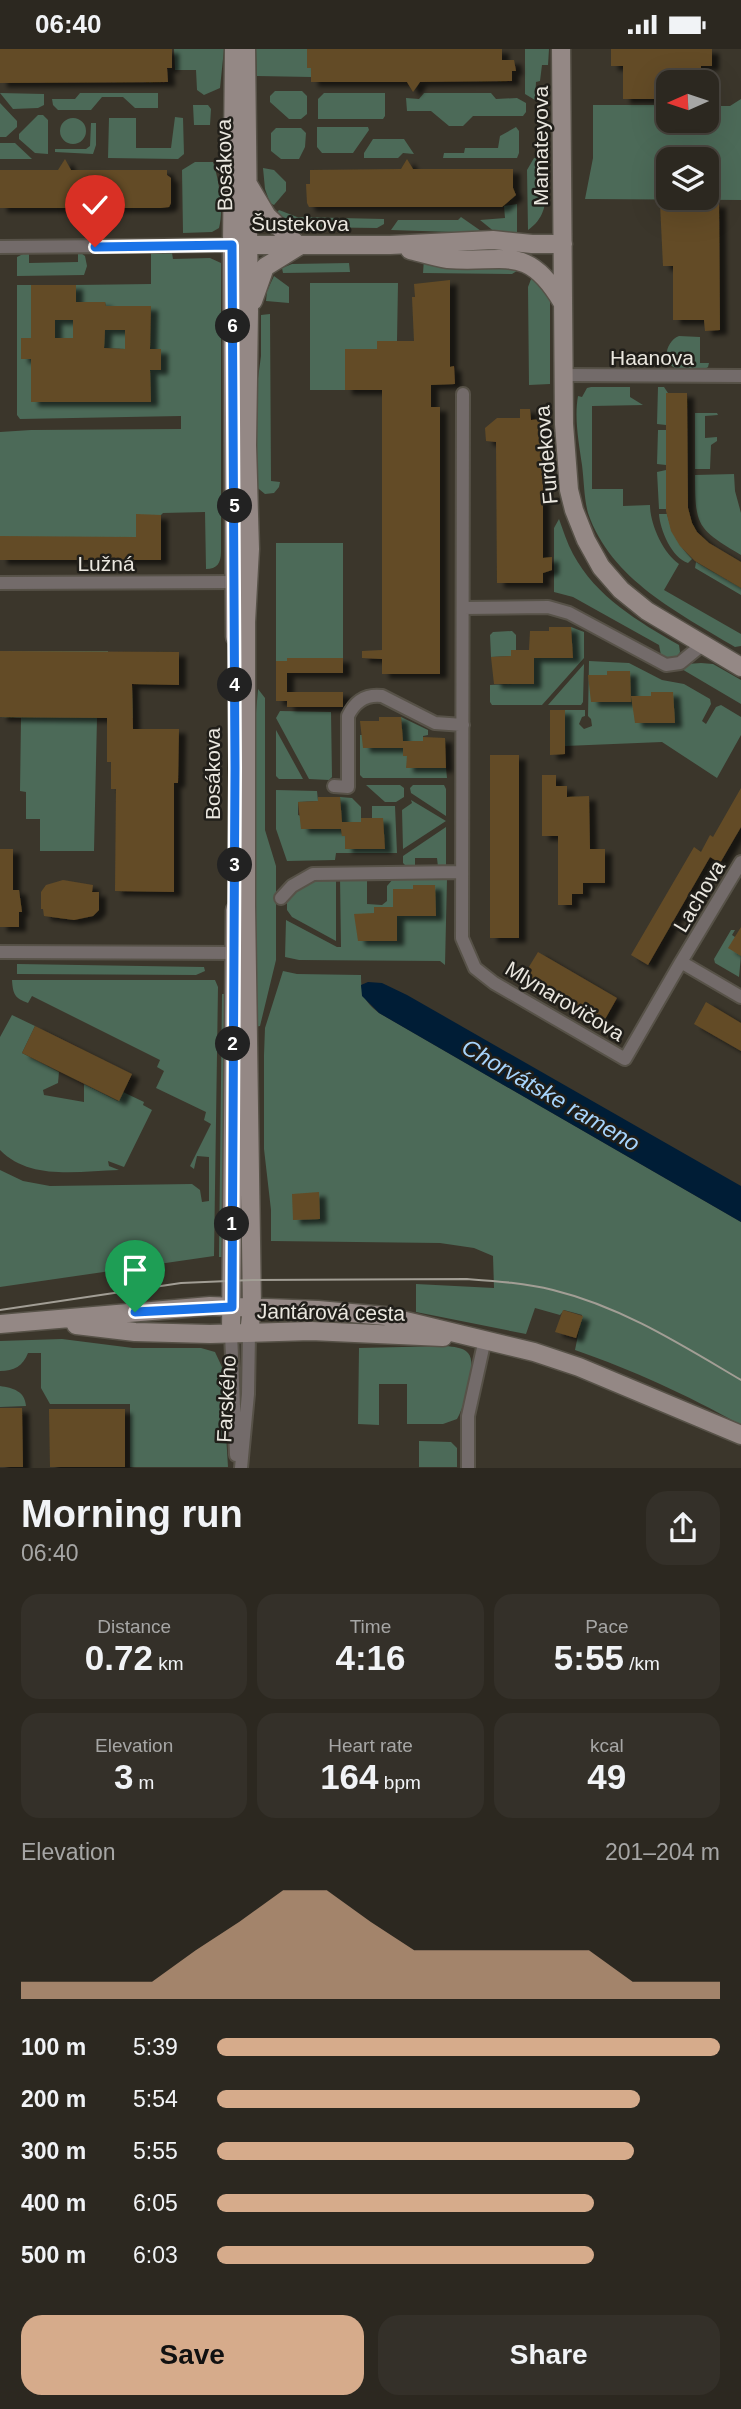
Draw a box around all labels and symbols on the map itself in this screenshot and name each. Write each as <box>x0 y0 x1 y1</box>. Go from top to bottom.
north arrow <box>656 70 719 133</box>
street label: Mamateyova <box>529 86 552 206</box>
street label: Bosákova <box>212 118 236 211</box>
pin <box>65 175 125 247</box>
street label: Šustekova <box>251 212 349 235</box>
pin: 6 <box>216 309 250 343</box>
street label: Haanova <box>610 346 694 369</box>
street label: Furdekova <box>530 404 562 505</box>
pin: 5 <box>218 489 252 524</box>
street label: Lužná <box>77 552 135 575</box>
pin: 4 <box>218 667 252 703</box>
street label: Bosákova <box>201 728 224 820</box>
pin: 3 <box>218 847 252 883</box>
street label: Lachova <box>669 856 729 936</box>
street label: Mlynarovičova <box>502 957 629 1046</box>
pin: 2 <box>216 1027 250 1061</box>
water label: Chorvátske rameno <box>458 1034 645 1157</box>
pin: 1 <box>215 1207 250 1241</box>
pin <box>105 1240 165 1312</box>
street label: Jantárová cesta <box>257 1299 406 1325</box>
street label: Farského <box>212 1355 240 1443</box>

